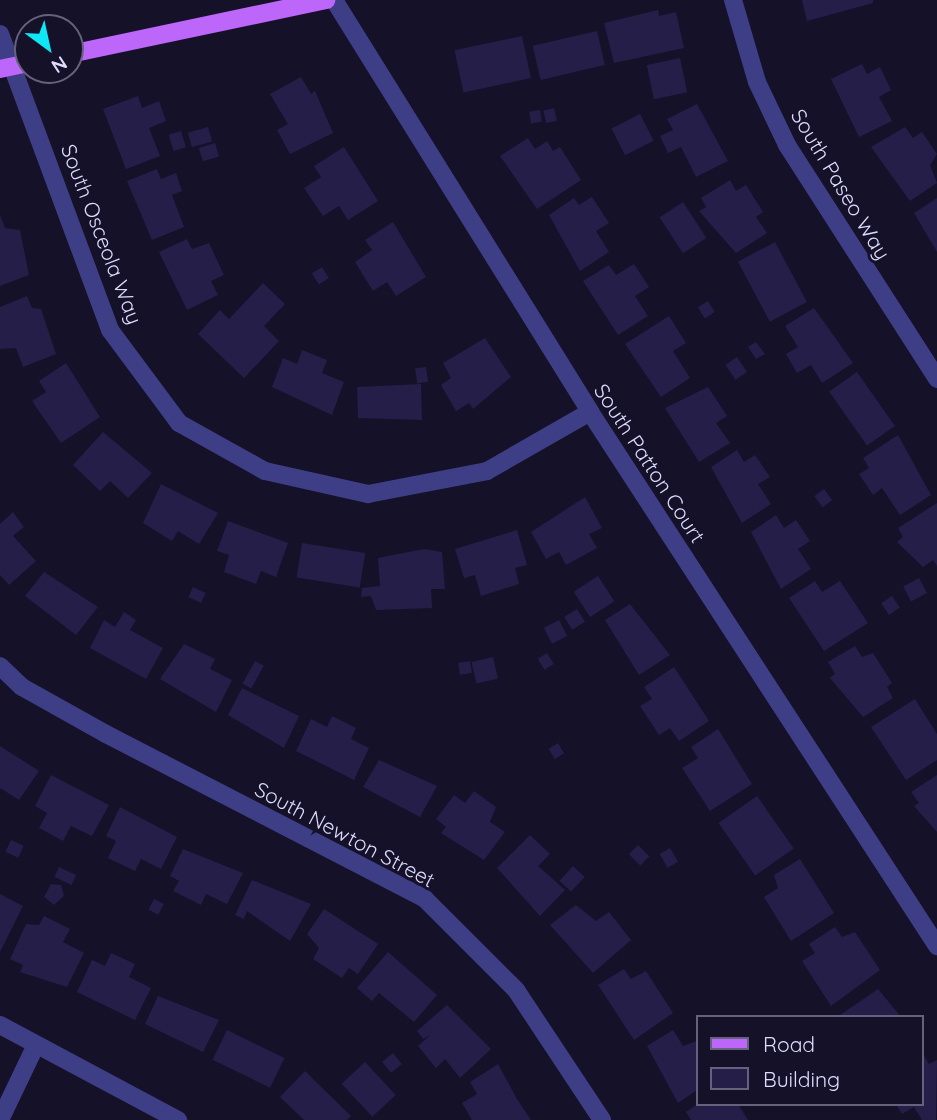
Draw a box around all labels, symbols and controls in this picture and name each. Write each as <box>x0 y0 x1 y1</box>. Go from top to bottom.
north arrow <box>14 14 84 84</box>
text: N <box>47 51 72 79</box>
street label: South Paseo Way <box>786 104 896 264</box>
street label: South Osceola Way <box>56 141 148 327</box>
street label: South Patton Court <box>589 379 711 547</box>
street label: South Newton Street <box>251 776 439 892</box>
legend <box>696 1015 923 1106</box>
text: Road <box>763 1031 815 1057</box>
text: Building <box>763 1066 840 1092</box>

